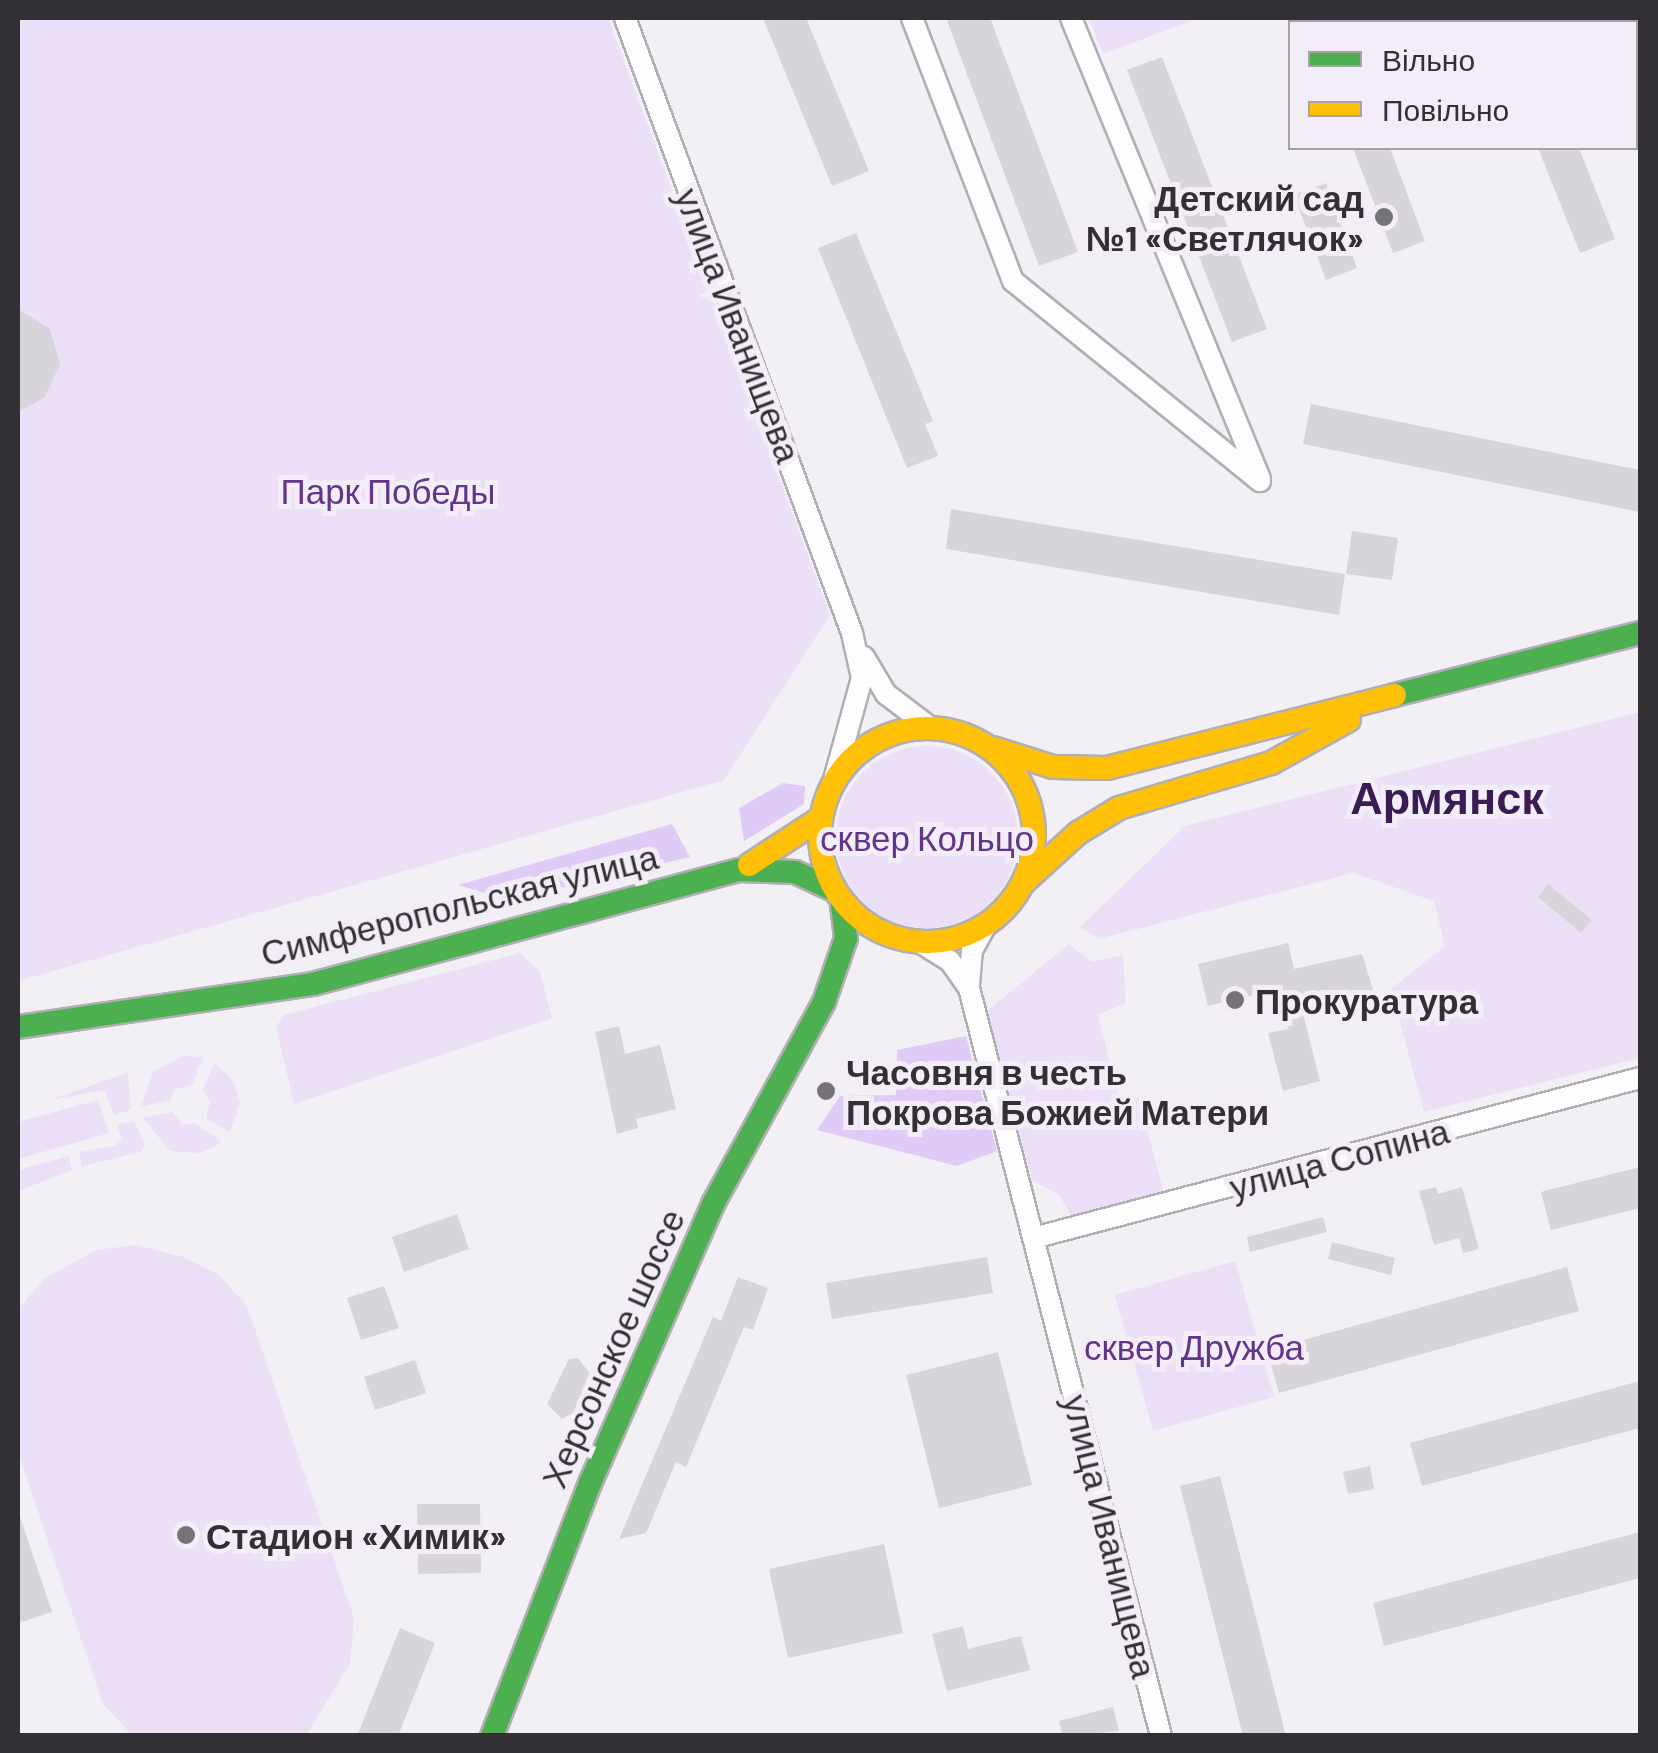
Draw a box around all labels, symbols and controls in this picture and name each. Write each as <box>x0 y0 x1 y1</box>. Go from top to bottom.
legend <box>1288 20 1638 150</box>
text: Вільно <box>1382 41 1475 77</box>
text: Повільно <box>1382 91 1509 127</box>
place label: Детский сад №1 «Светлячок» <box>1086 176 1364 258</box>
street label: улица Иванищева <box>667 182 811 468</box>
marker: Детский сад №1 «Светлячок» <box>1373 206 1395 228</box>
park label: Парк Победы <box>281 469 495 511</box>
district label: Армянск <box>1350 770 1544 824</box>
park label: сквер Кольцо <box>820 816 1034 858</box>
street label: Симферопольская улица <box>256 834 662 974</box>
place label: Прокуратура <box>1255 979 1478 1021</box>
marker: Прокуратура <box>1224 989 1246 1011</box>
place label: Часовня в честь Покрова Божией Матери <box>846 1050 1269 1132</box>
marker: Часовня в честь Покрова Божией Матери <box>815 1080 837 1102</box>
street label: улица Сопина <box>1225 1109 1453 1207</box>
street label: Херсонское шоссе <box>532 1202 692 1494</box>
park label: сквер Дружба <box>1084 1325 1304 1367</box>
street label: улица Иванищева <box>1055 1390 1167 1682</box>
place label: Стадион «Химик» <box>206 1514 507 1556</box>
marker: Стадион «Химик» <box>175 1524 197 1546</box>

